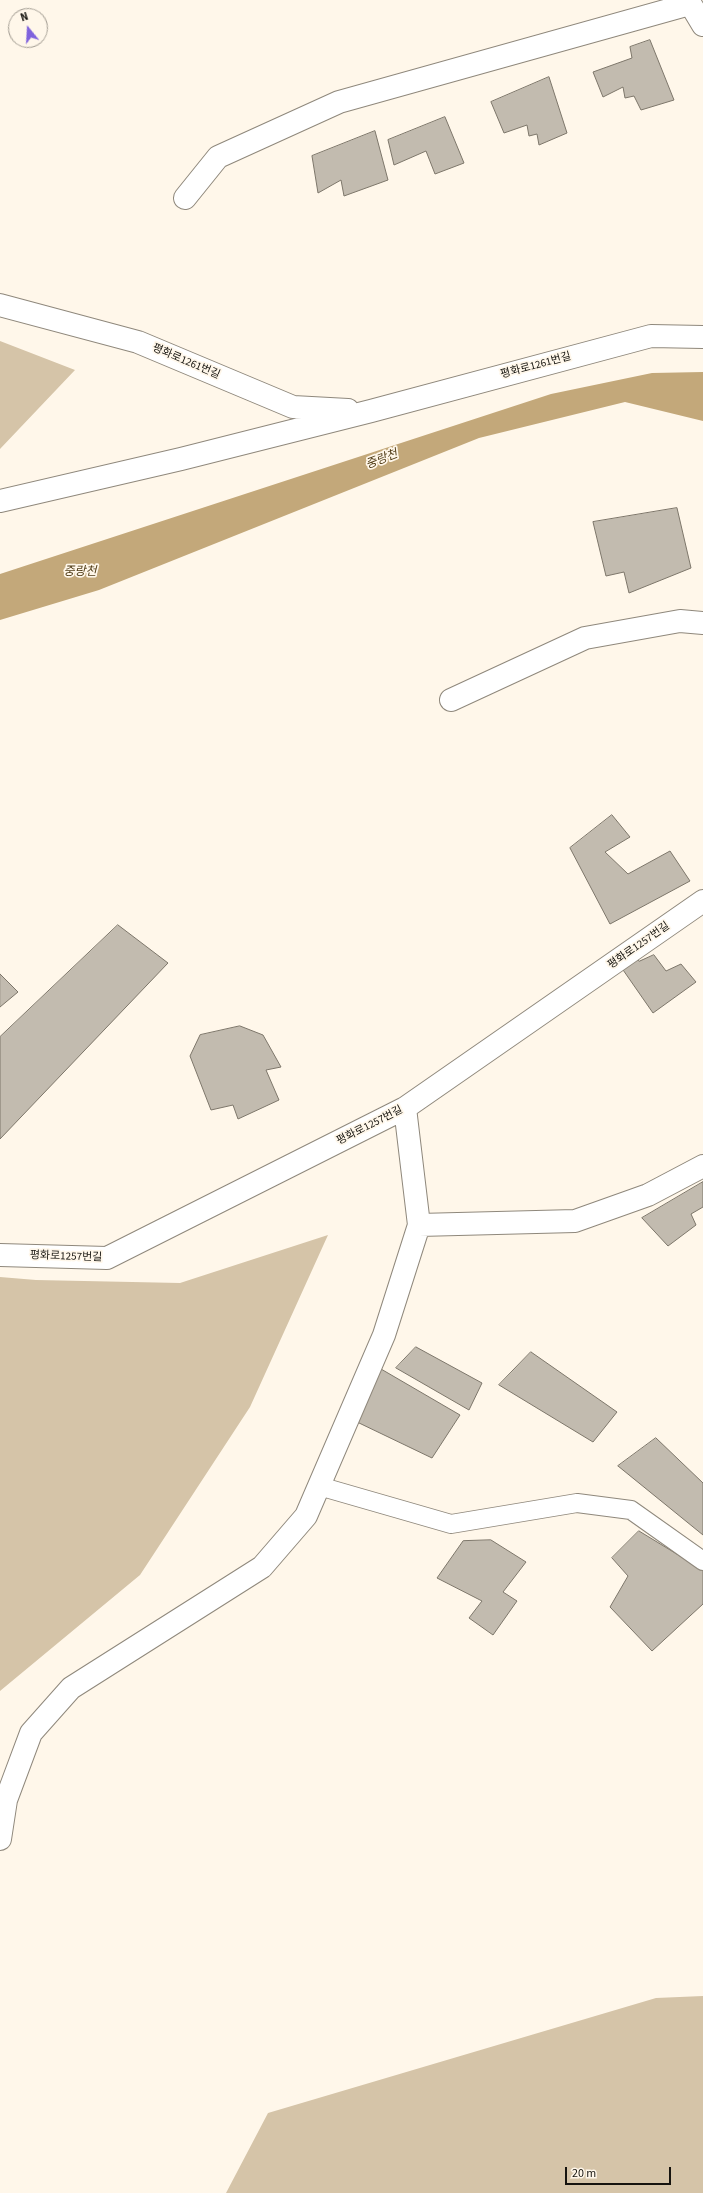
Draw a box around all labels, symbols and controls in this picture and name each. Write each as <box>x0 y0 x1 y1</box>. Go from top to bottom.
north arrow <box>8 8 48 48</box>
text: N <box>19 9 30 25</box>
street label: 평화로1261번길 <box>150 342 222 382</box>
street label: 평화로1261번길 <box>499 350 573 382</box>
water label: 중랑천 <box>364 447 400 473</box>
water label: 중랑천 <box>63 565 97 579</box>
street label: 평화로1257번길 <box>606 920 672 972</box>
street label: 평화로1257번길 <box>335 1104 405 1148</box>
street label: 평화로1257번길 <box>30 1249 102 1265</box>
scale bar <box>567 2159 673 2185</box>
text: 20 m <box>572 2165 596 2182</box>

